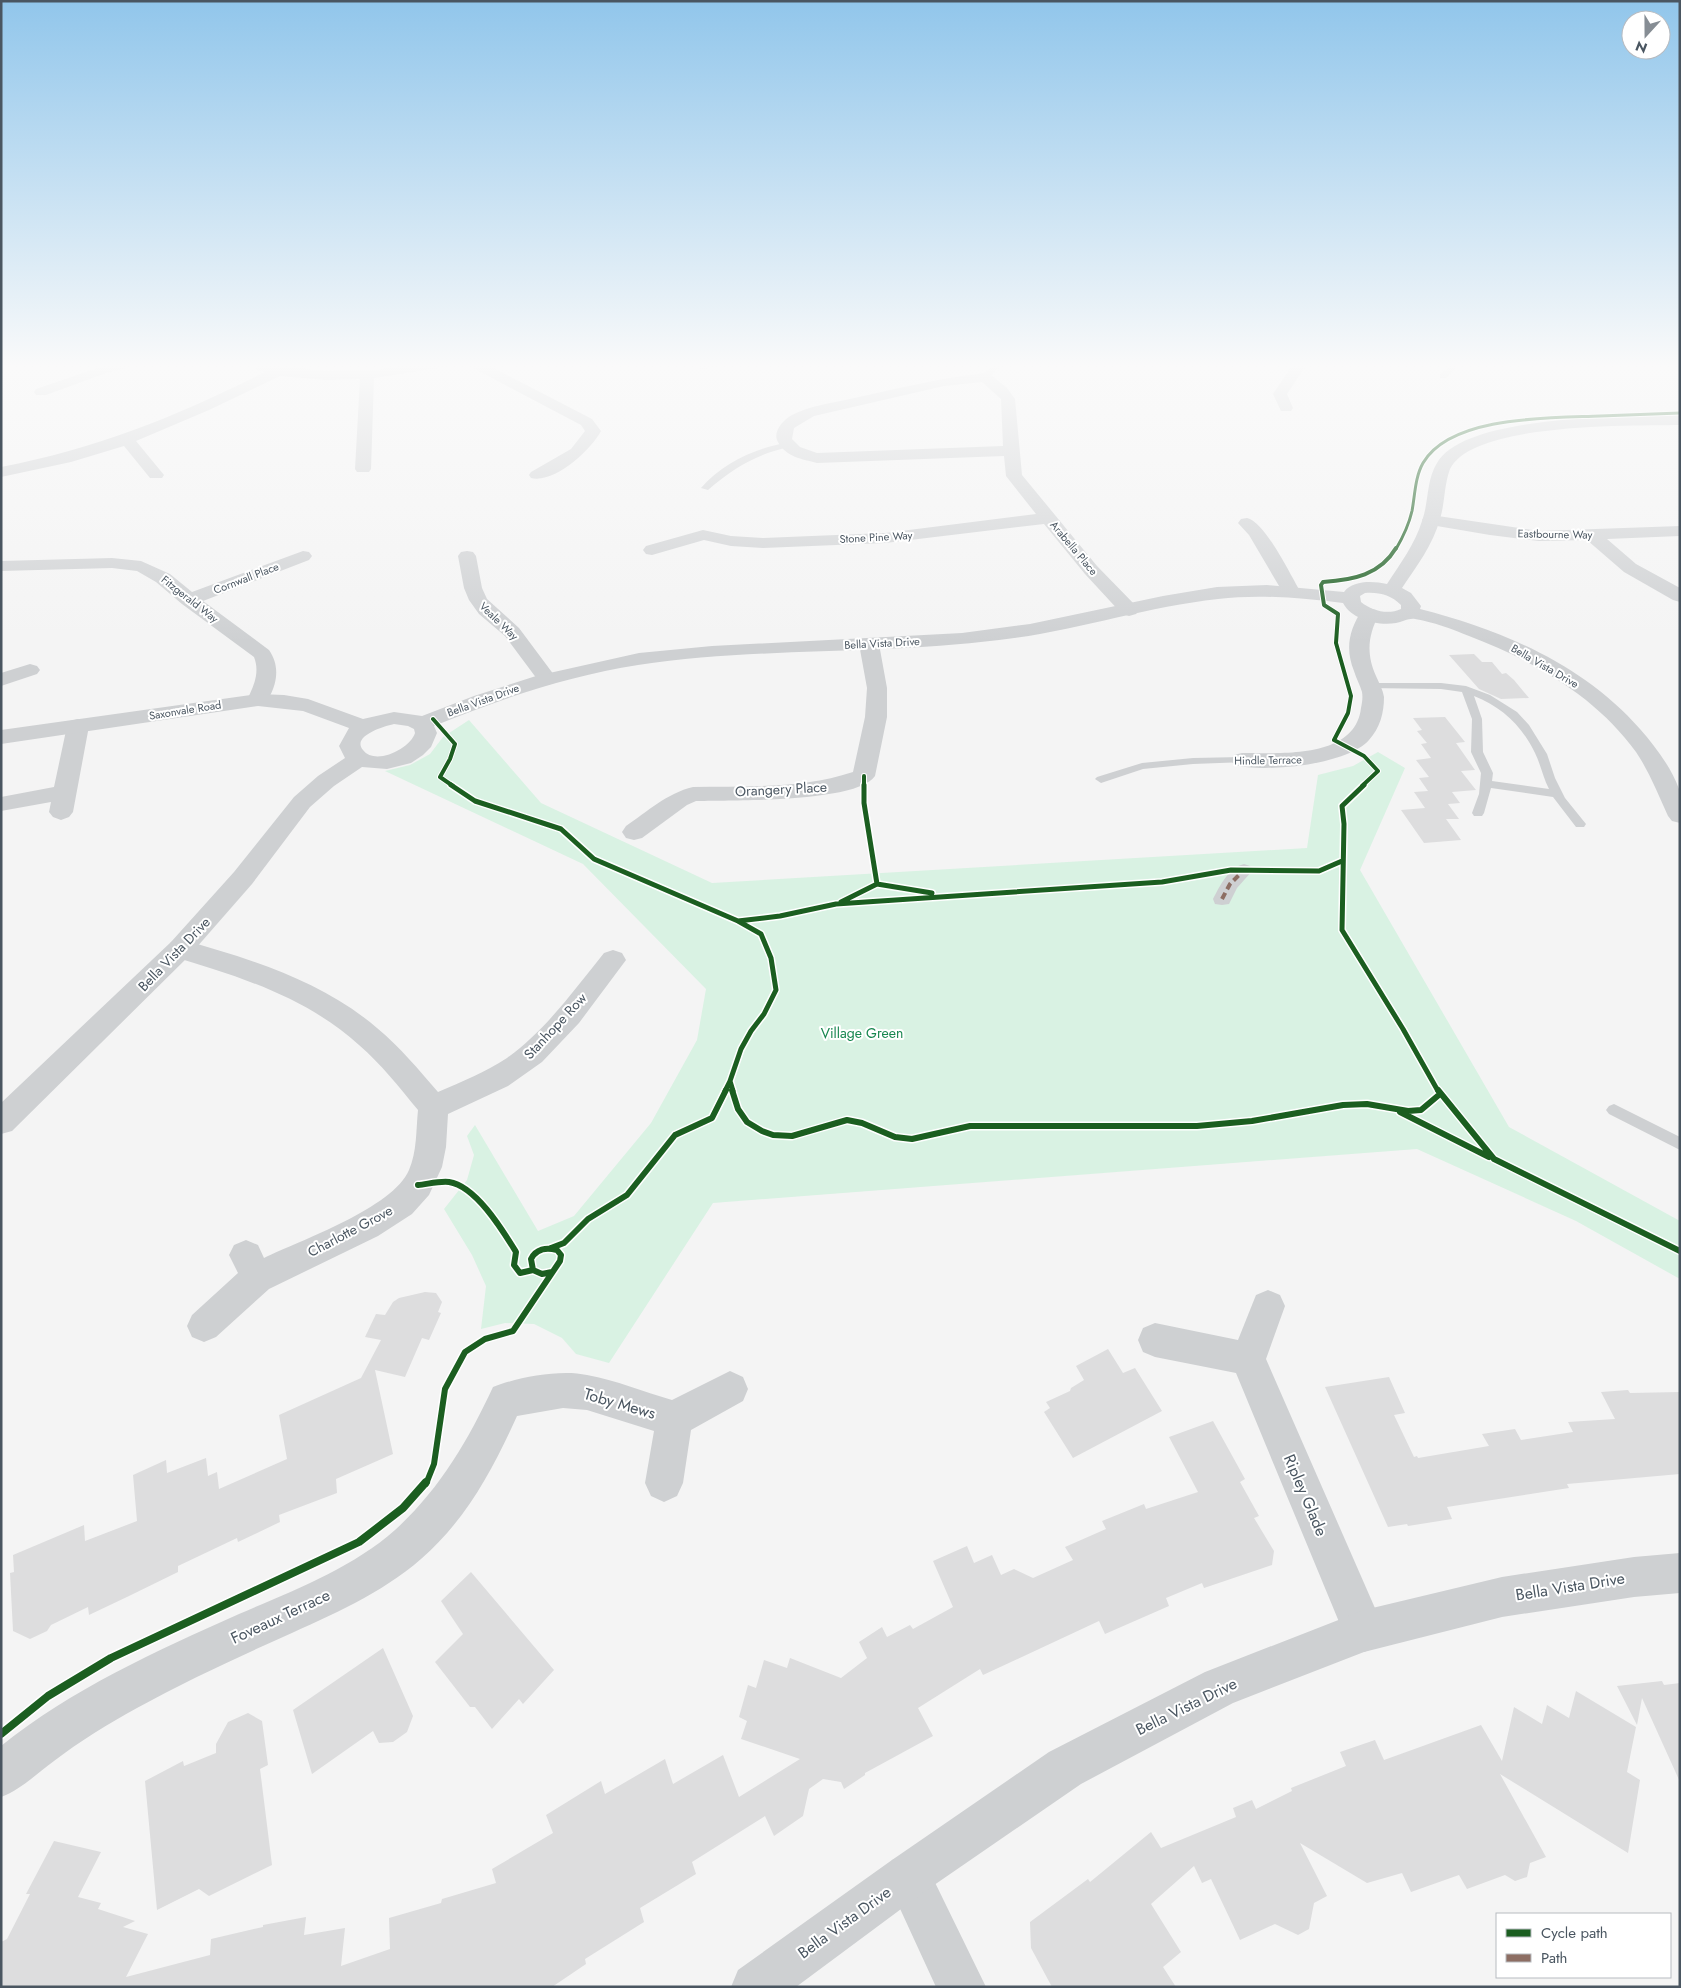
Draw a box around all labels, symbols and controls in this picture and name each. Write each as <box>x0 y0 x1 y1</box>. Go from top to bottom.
north arrow <box>1621 10 1671 60</box>
text: N <box>1633 36 1650 58</box>
street label: Arabella Place <box>1046 517 1102 579</box>
street label: Eastbourne Way <box>1517 525 1593 543</box>
street label: Stone Pine Way <box>839 527 913 547</box>
street label: Cornwall Place <box>211 558 281 598</box>
street label: Fitzgerald Way <box>158 571 222 627</box>
street label: Veale Way <box>476 598 522 644</box>
street label: Bella Vista Drive <box>844 633 921 653</box>
street label: Bella Vista Drive <box>1508 640 1582 692</box>
street label: Bella Vista Drive <box>445 679 522 720</box>
street label: Saxonvale Road <box>148 696 222 724</box>
street label: Hindle Terrace <box>1234 751 1302 769</box>
street label: Orangery Place <box>734 777 828 801</box>
street label: Bella Vista Drive <box>133 912 215 996</box>
street label: Stanhope Row <box>519 988 591 1064</box>
park label: Village Green <box>821 1023 903 1043</box>
street label: Charlotte Grove <box>304 1200 396 1262</box>
street label: Toby Mews <box>581 1382 658 1425</box>
street label: Ripley Glade <box>1278 1451 1333 1540</box>
street label: Bella Vista Drive <box>1514 1567 1626 1606</box>
street label: Foveaux Terrace <box>227 1583 334 1650</box>
street label: Bella Vista Drive <box>1132 1672 1241 1741</box>
street label: Bella Vista Drive <box>793 1881 896 1964</box>
legend <box>1496 1913 1671 1978</box>
text: Cycle path <box>1541 1922 1608 1944</box>
text: Path <box>1541 1947 1567 1969</box>

